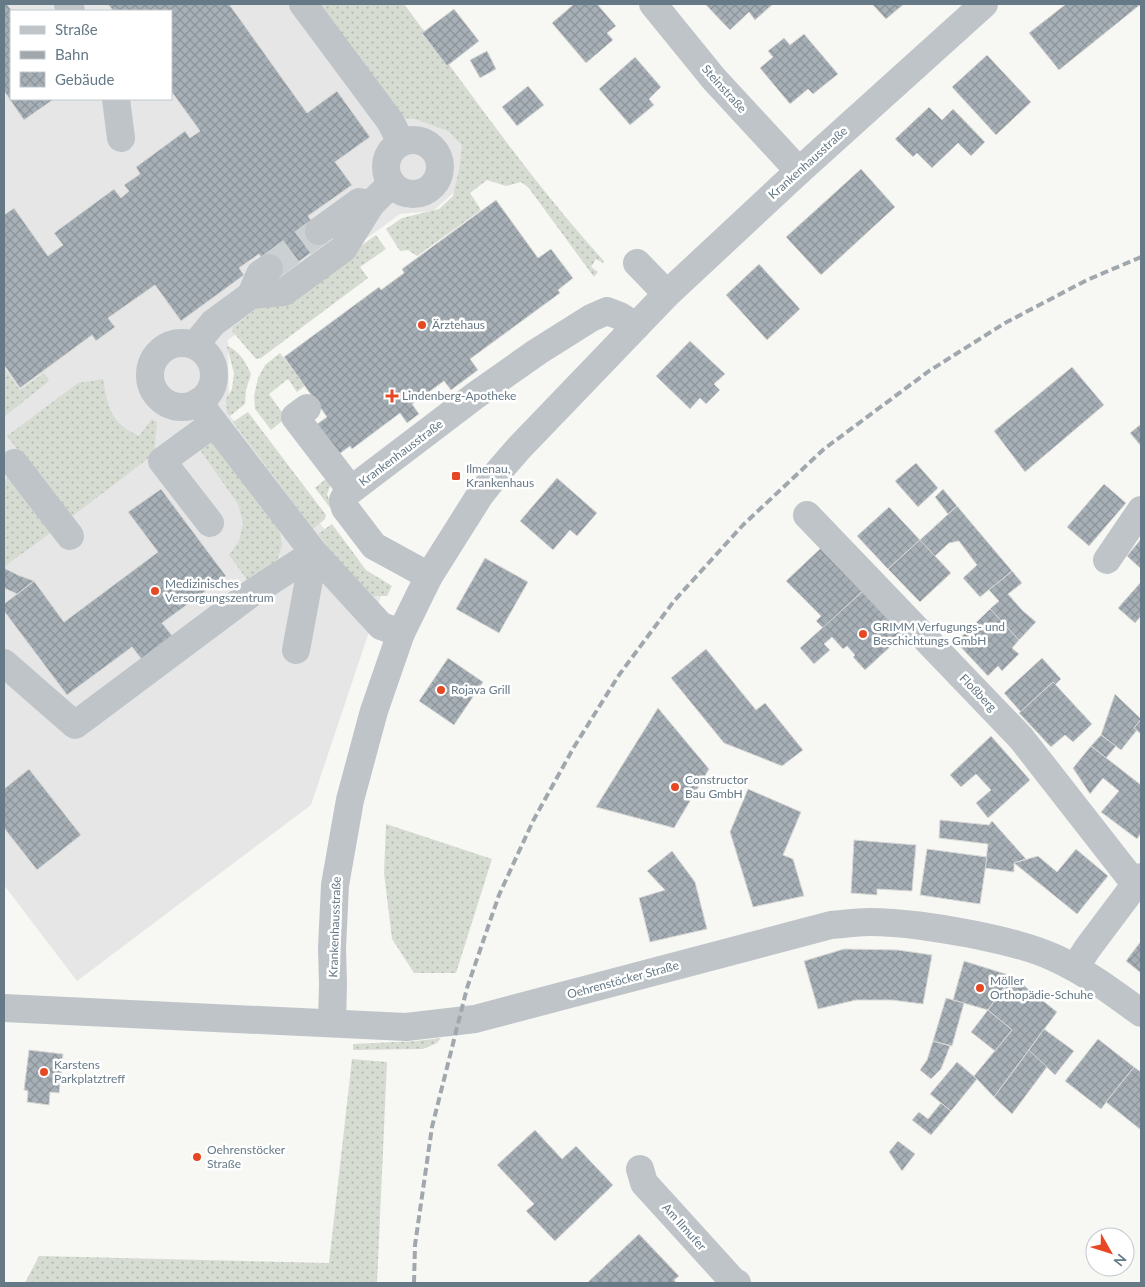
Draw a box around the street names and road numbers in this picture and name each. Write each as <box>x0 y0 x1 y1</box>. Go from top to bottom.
street label: Steinstraße <box>699 62 750 116</box>
street label: Krankenhausstraße <box>765 123 850 202</box>
street label: Krankenhausstraße <box>356 416 446 489</box>
street label: Floßberg <box>957 671 1000 715</box>
street label: Krankenhausstraße <box>325 876 344 978</box>
street label: Oehrenstöcker Straße <box>565 957 680 1002</box>
street label: Am Ilmufer <box>659 1200 710 1254</box>

